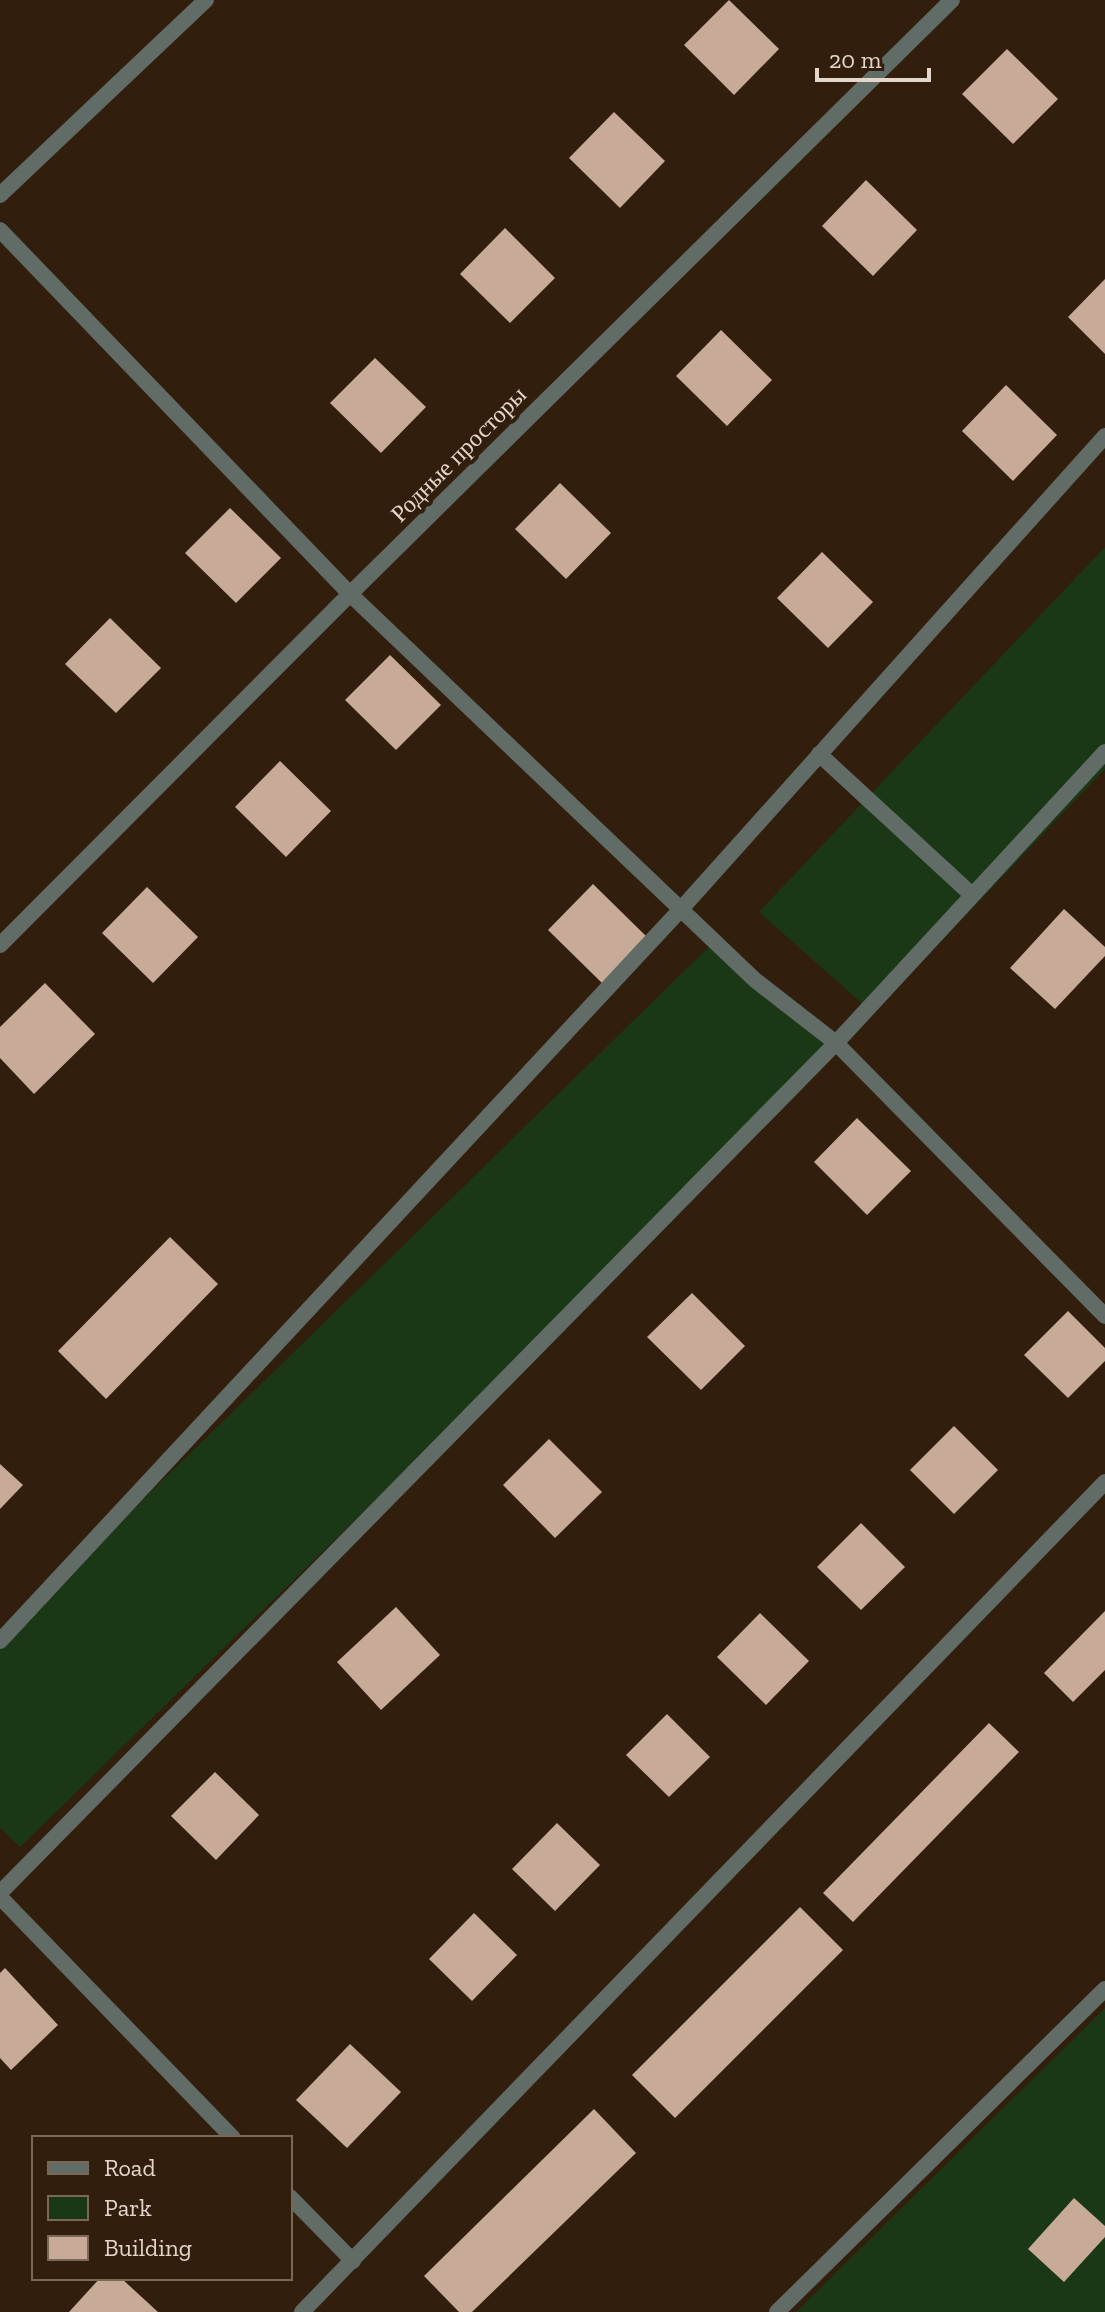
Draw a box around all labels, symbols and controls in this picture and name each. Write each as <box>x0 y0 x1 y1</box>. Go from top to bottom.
scale bar <box>817 32 929 82</box>
text: 20 m <box>829 45 882 74</box>
street label: Родные просторы <box>384 380 532 528</box>
legend <box>32 2136 292 2280</box>
text: Road <box>104 2153 156 2182</box>
text: Park <box>104 2193 152 2222</box>
text: Building <box>104 2233 192 2262</box>

